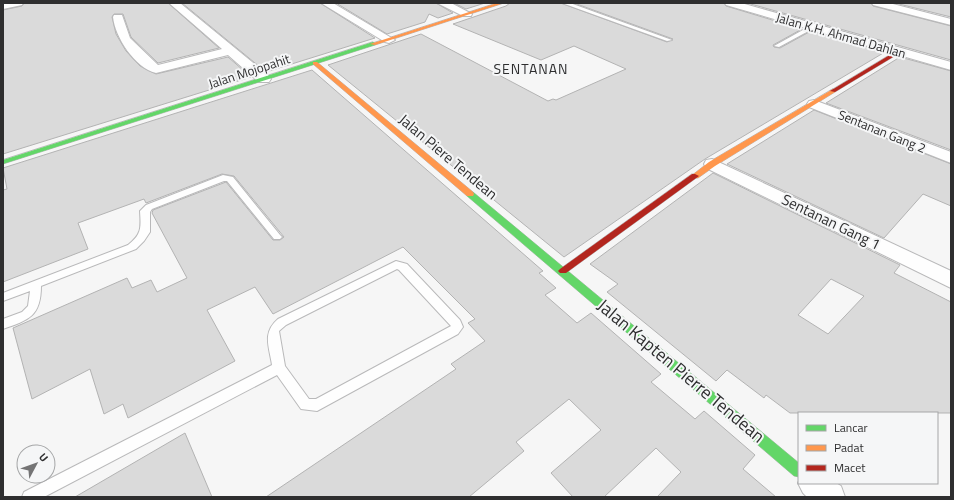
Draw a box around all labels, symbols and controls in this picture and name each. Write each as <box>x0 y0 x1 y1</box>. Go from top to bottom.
street label: Jalan K.H. Ahmad Dahlan <box>774 7 908 63</box>
street label: Jalan Mojopahit <box>206 48 293 94</box>
district label: SENTANAN <box>493 58 569 79</box>
street label: Sentanan Gang 2 <box>835 104 929 158</box>
street label: Jalan Piere Tendean <box>394 108 503 205</box>
street label: Sentanan Gang 1 <box>778 188 885 255</box>
street label: Jalan Kapten Pierre Tendean <box>592 292 771 449</box>
legend <box>798 412 938 484</box>
text: Lancar <box>834 418 868 437</box>
text: Padat <box>834 438 864 457</box>
north arrow <box>16 444 56 484</box>
text: U <box>35 449 52 465</box>
text: Macet <box>834 458 866 477</box>

